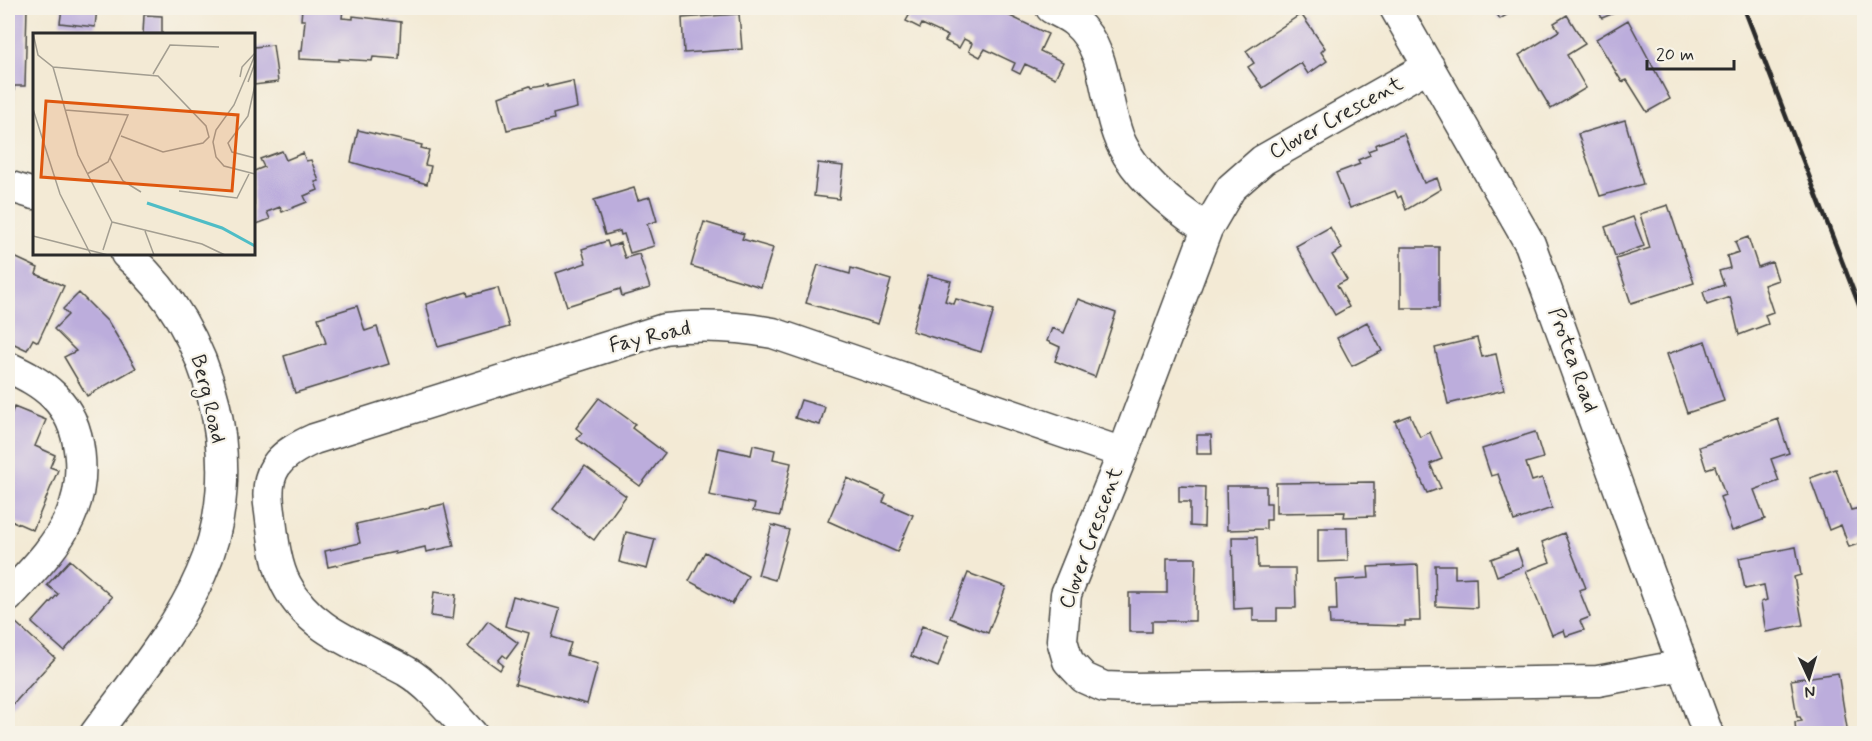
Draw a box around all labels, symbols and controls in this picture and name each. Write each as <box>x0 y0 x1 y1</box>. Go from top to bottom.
inset map <box>33 33 255 255</box>
scale bar <box>1647 33 1734 71</box>
text: 20 m <box>1656 43 1694 67</box>
street label: Clover Crescent <box>1264 69 1408 166</box>
street label: Protea Road <box>1541 304 1605 416</box>
street label: Fay Road <box>607 314 693 360</box>
street label: Berg Road <box>183 352 233 447</box>
street label: Clover Crescent <box>1052 463 1130 613</box>
north arrow <box>1779 648 1839 708</box>
text: N <box>1804 681 1816 702</box>

